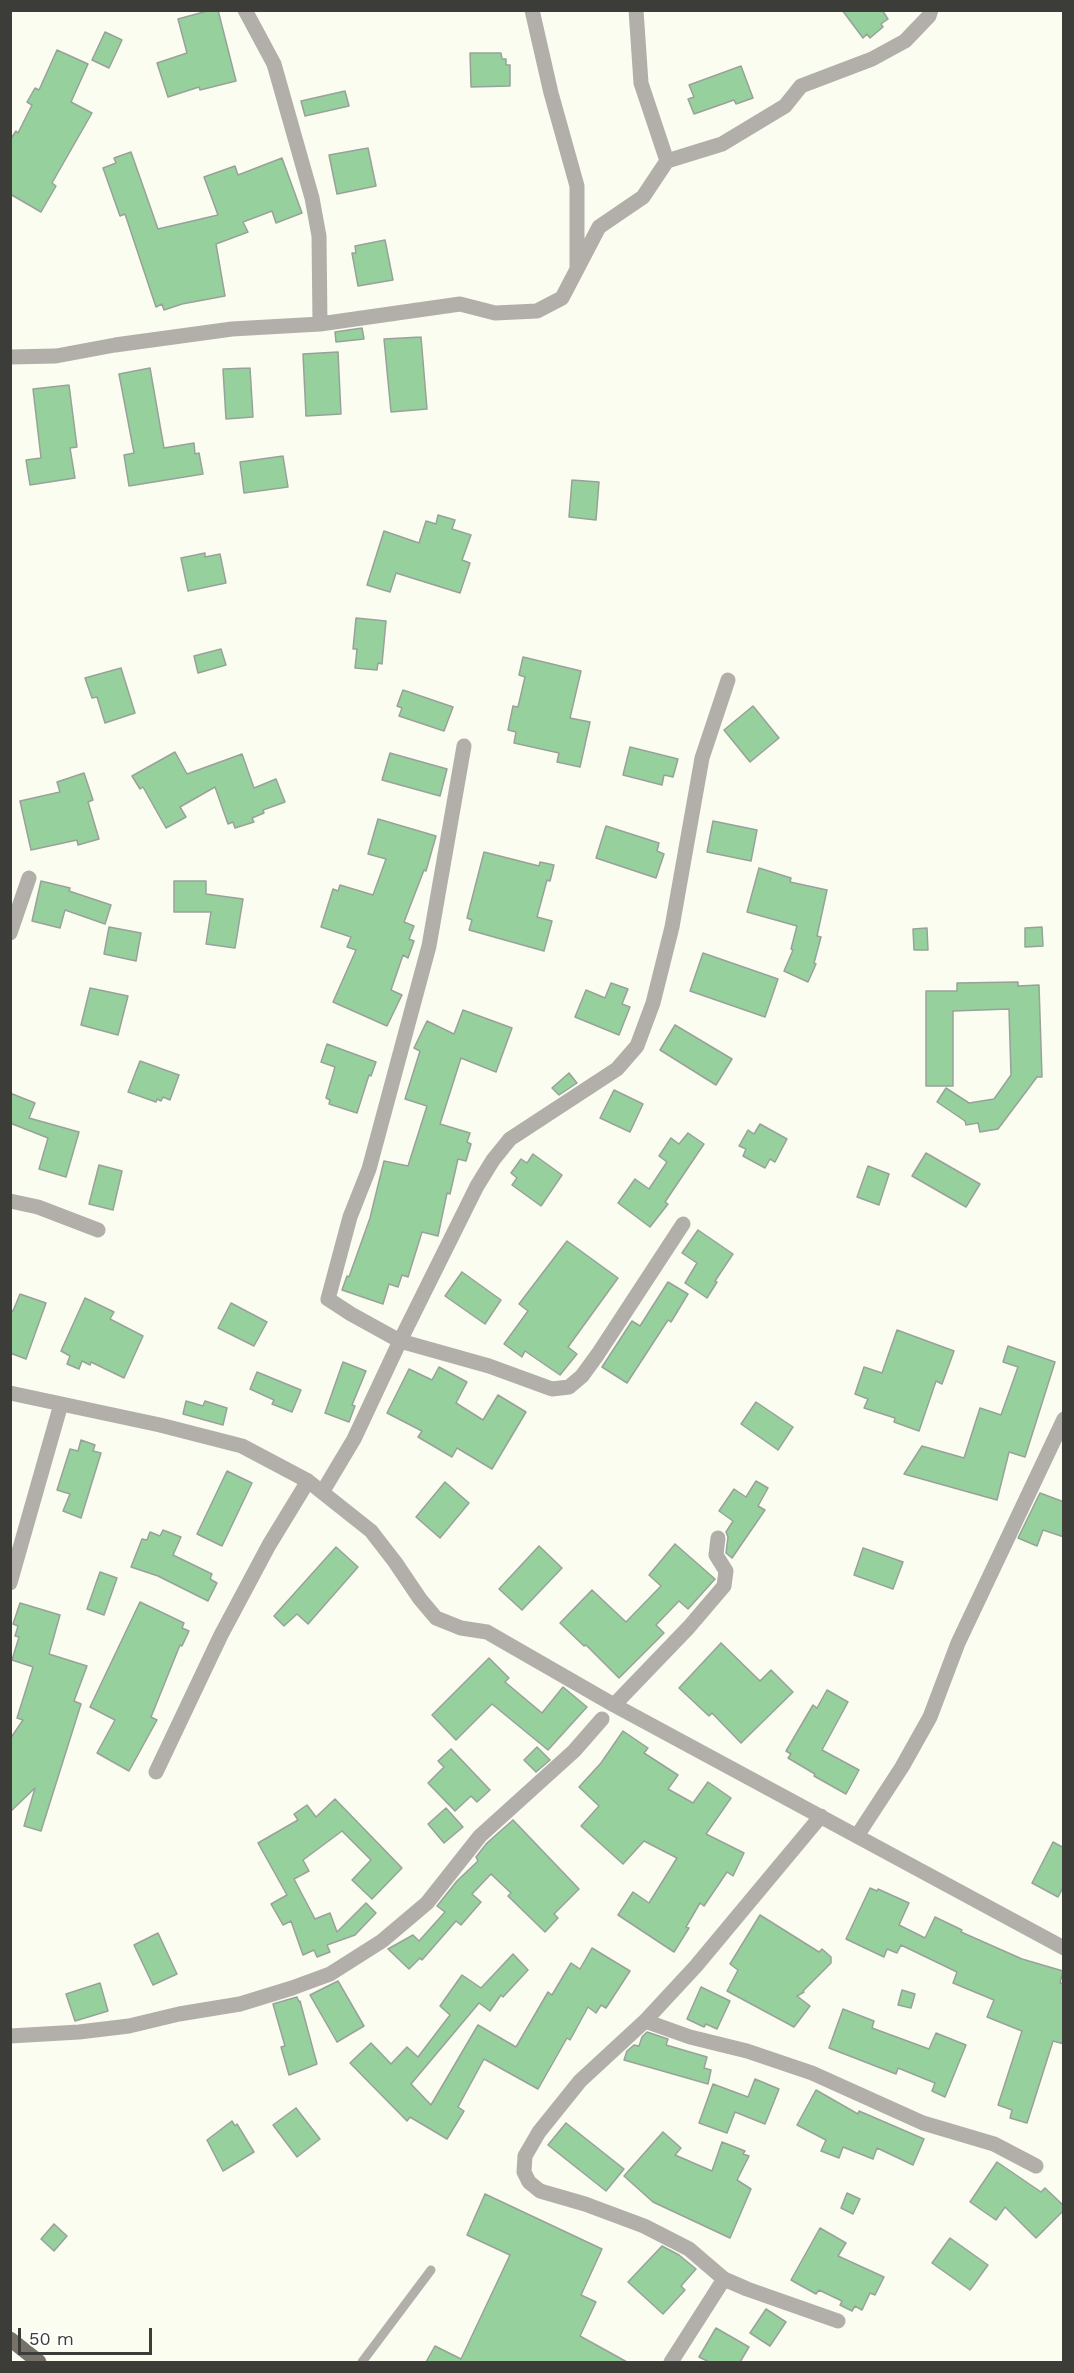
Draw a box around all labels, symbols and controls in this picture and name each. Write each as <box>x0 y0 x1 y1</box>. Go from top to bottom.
scale bar <box>21 2316 154 2354</box>
text: 50 m <box>29 2328 74 2349</box>

